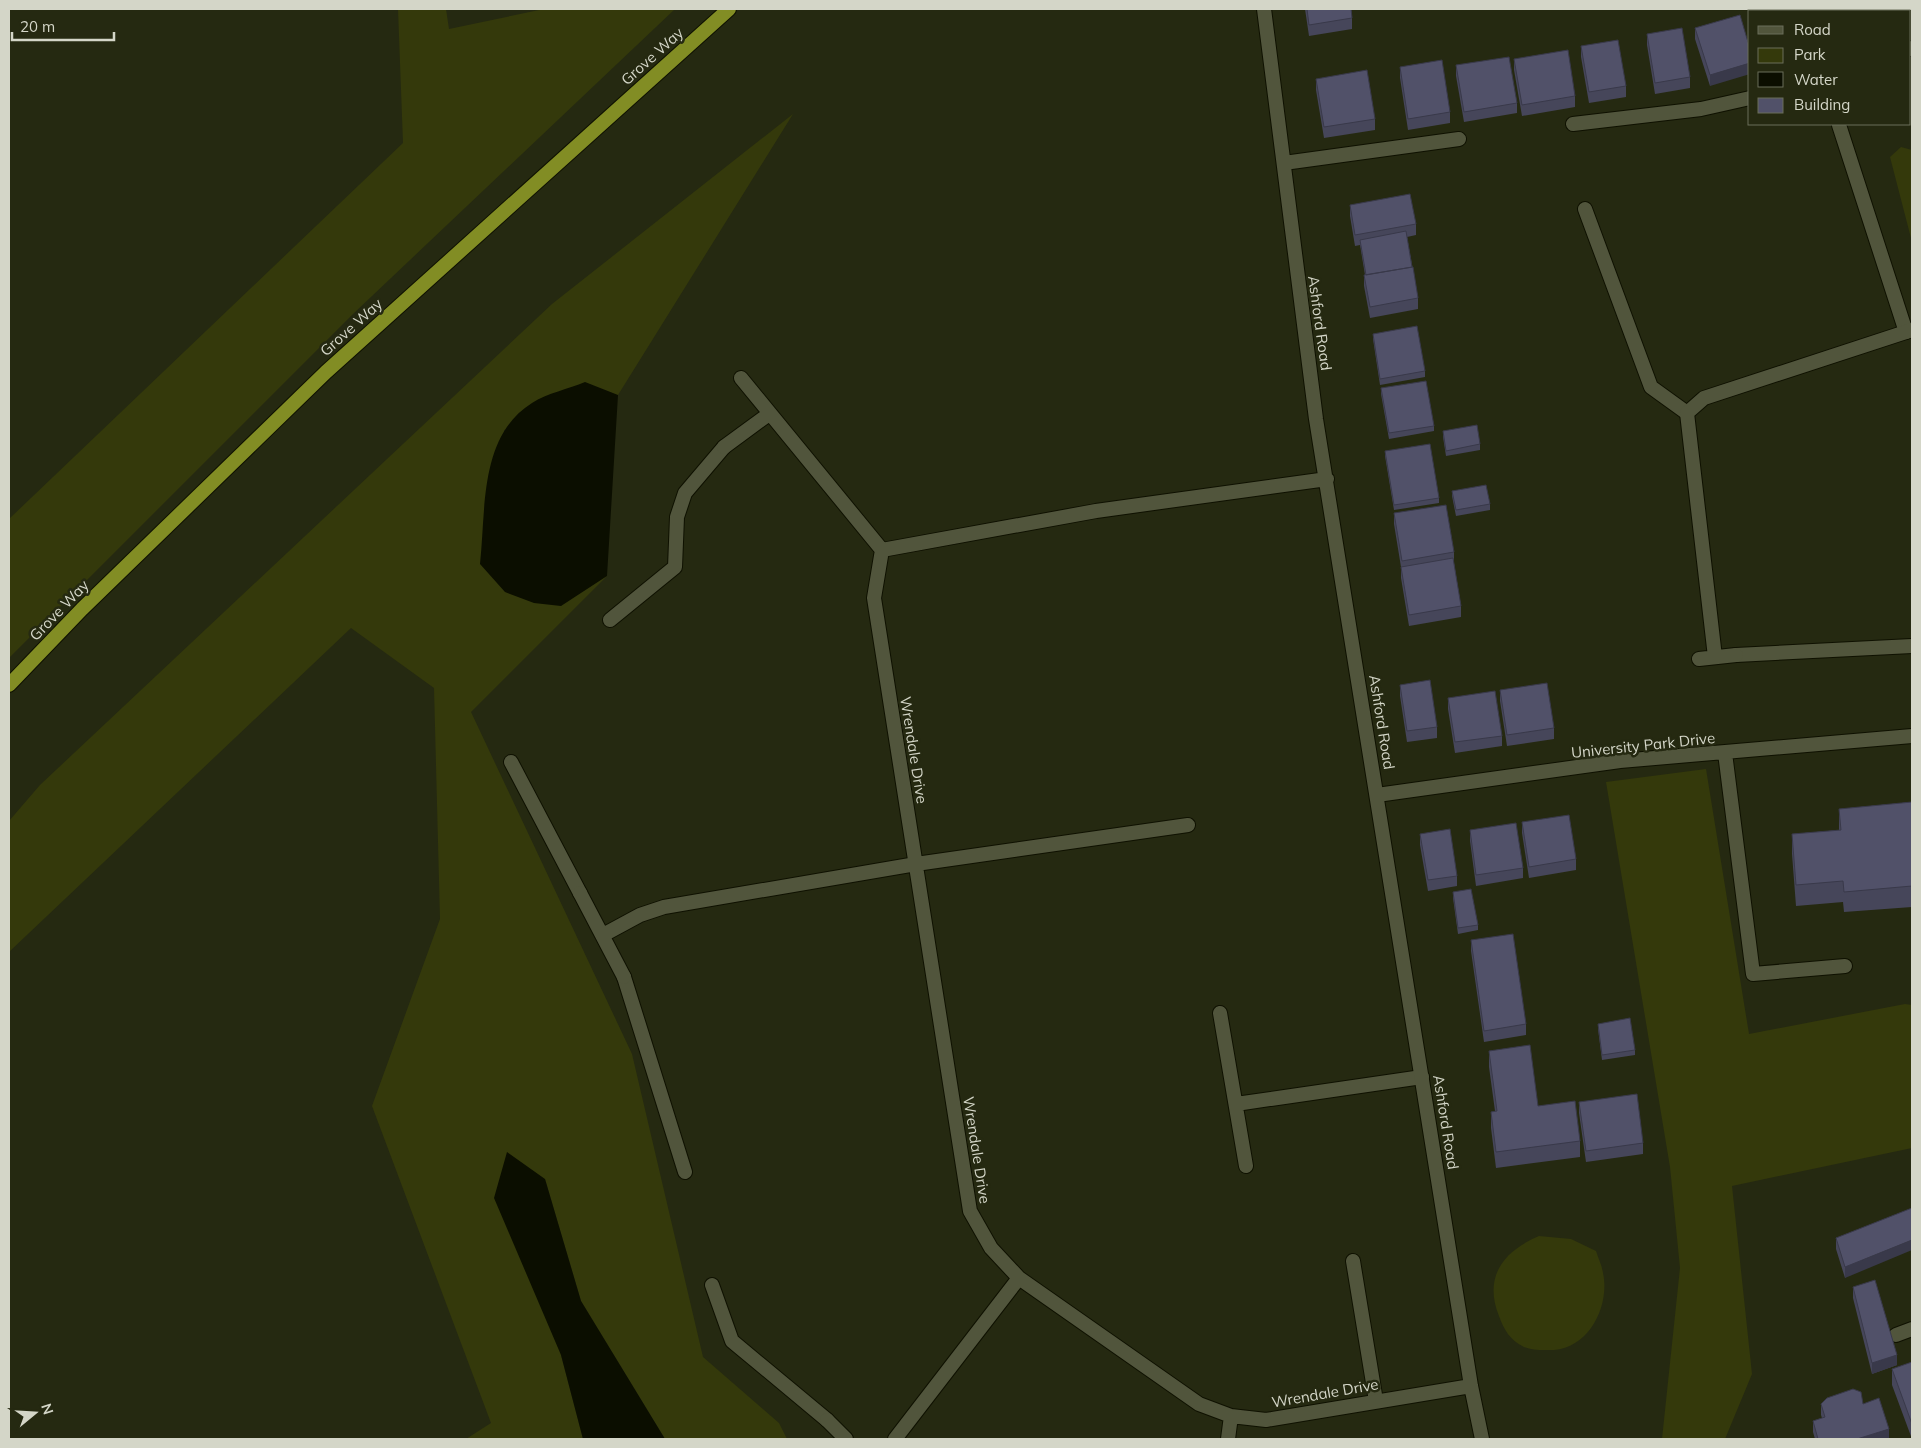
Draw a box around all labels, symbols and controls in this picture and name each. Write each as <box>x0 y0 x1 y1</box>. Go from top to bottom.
scale bar <box>12 10 115 42</box>
legend <box>1748 10 1911 125</box>
text: 20 m <box>20 17 55 36</box>
text: Road <box>1794 20 1831 39</box>
street label: Grove Way <box>617 23 687 89</box>
text: Park <box>1794 45 1826 64</box>
text: Water <box>1794 70 1838 89</box>
text: Building <box>1794 95 1850 114</box>
street label: Ashford Road <box>1304 274 1336 372</box>
street label: Grove Way <box>316 294 386 360</box>
street label: Grove Way <box>25 576 93 644</box>
street label: Ashford Road <box>1365 673 1399 771</box>
street label: Wrendale Drive <box>896 695 932 805</box>
street label: University Park Drive <box>1570 728 1716 762</box>
street label: Ashford Road <box>1429 1073 1463 1171</box>
street label: Wrendale Drive <box>959 1095 995 1205</box>
street label: Wrendale Drive <box>1270 1374 1380 1412</box>
north arrow <box>10 1388 60 1438</box>
text: N <box>37 1401 58 1417</box>

